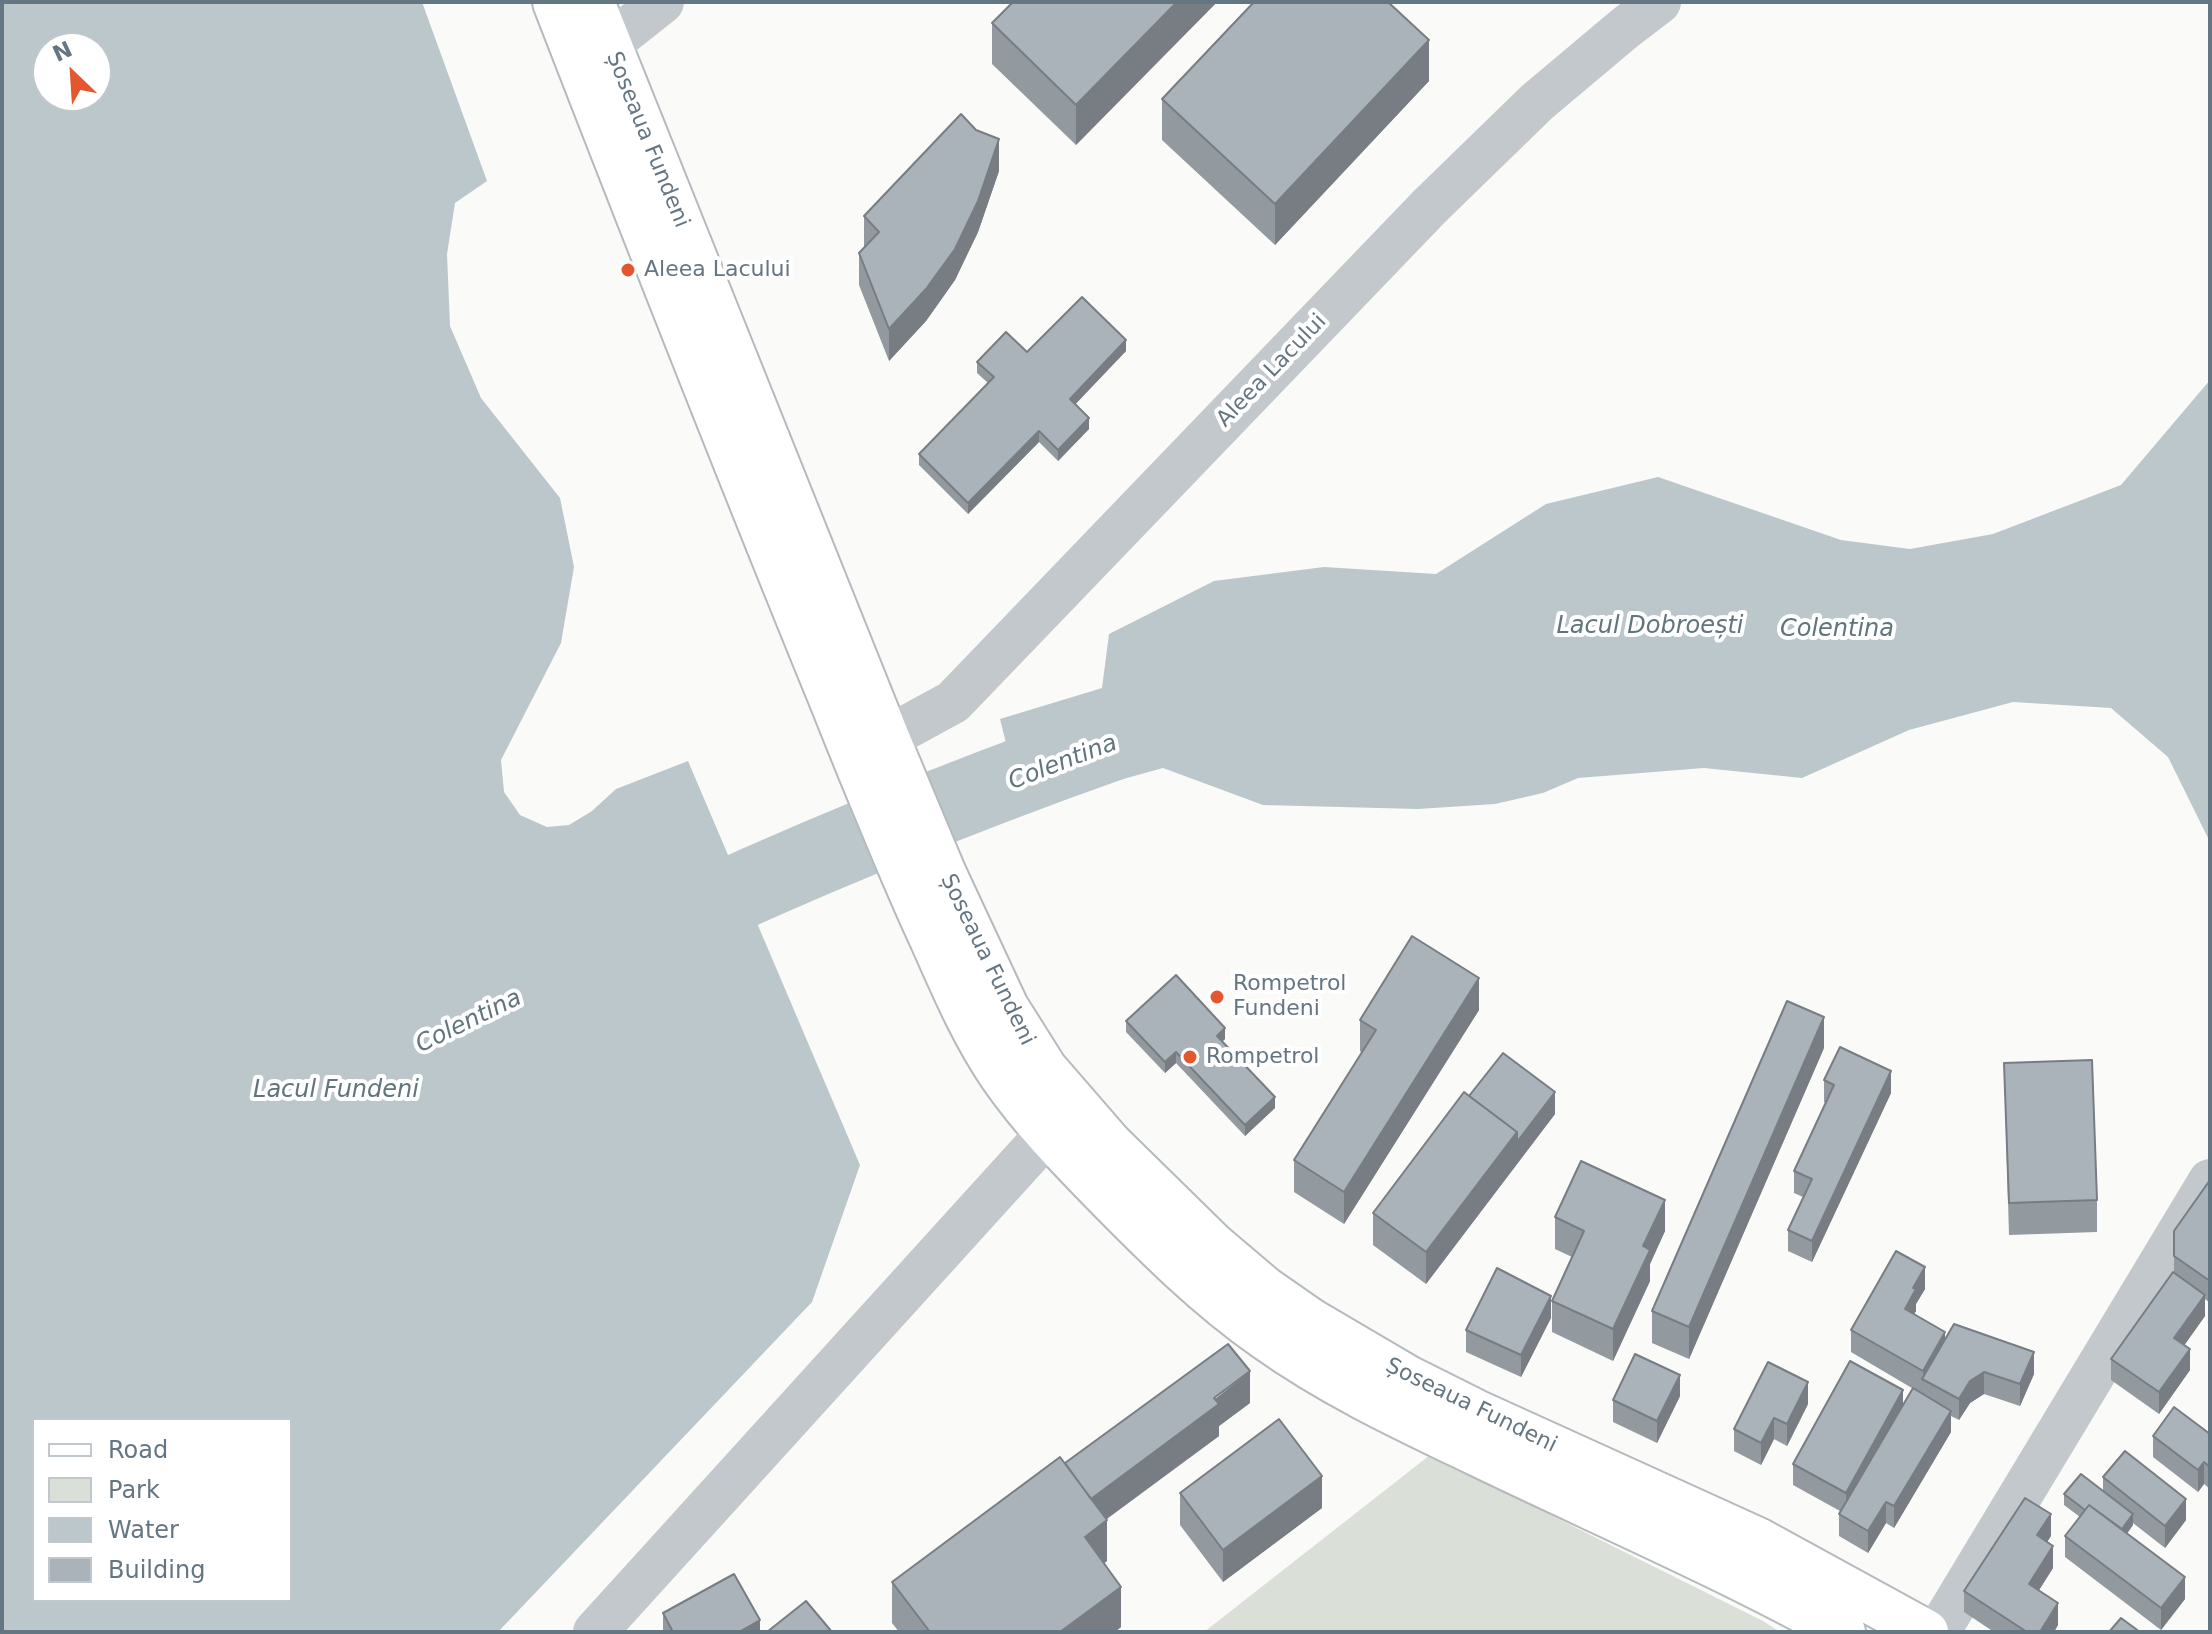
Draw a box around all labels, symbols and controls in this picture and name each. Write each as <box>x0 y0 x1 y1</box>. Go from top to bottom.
north arrow <box>32 32 112 112</box>
text: N <box>49 36 76 67</box>
street label: Șoseaua Fundeni <box>600 48 694 232</box>
place label: Aleea Lacului <box>644 257 791 283</box>
marker: Aleea Lacului <box>619 261 637 279</box>
street label: Aleea Lacului <box>1212 309 1332 433</box>
water label: Lacul Dobroești <box>1556 613 1744 641</box>
water label: Colentina <box>1780 616 1894 644</box>
water label: Colentina <box>1005 729 1121 797</box>
street label: Șoseaua Fundeni <box>934 870 1040 1050</box>
place label: Rompetrol Fundeni <box>1233 971 1346 1022</box>
water label: Colentina <box>411 984 527 1060</box>
marker: Rompetrol Fundeni <box>1208 988 1226 1006</box>
place label: Rompetrol <box>1206 1044 1319 1070</box>
marker: Rompetrol <box>1181 1048 1199 1066</box>
water label: Lacul Fundeni <box>253 1077 419 1105</box>
street label: Șoseaua Fundeni <box>1381 1353 1561 1459</box>
legend <box>32 1418 292 1602</box>
text: Road <box>108 1436 168 1464</box>
text: Park <box>108 1476 160 1504</box>
text: Water <box>108 1516 179 1544</box>
text: Building <box>108 1556 205 1584</box>

